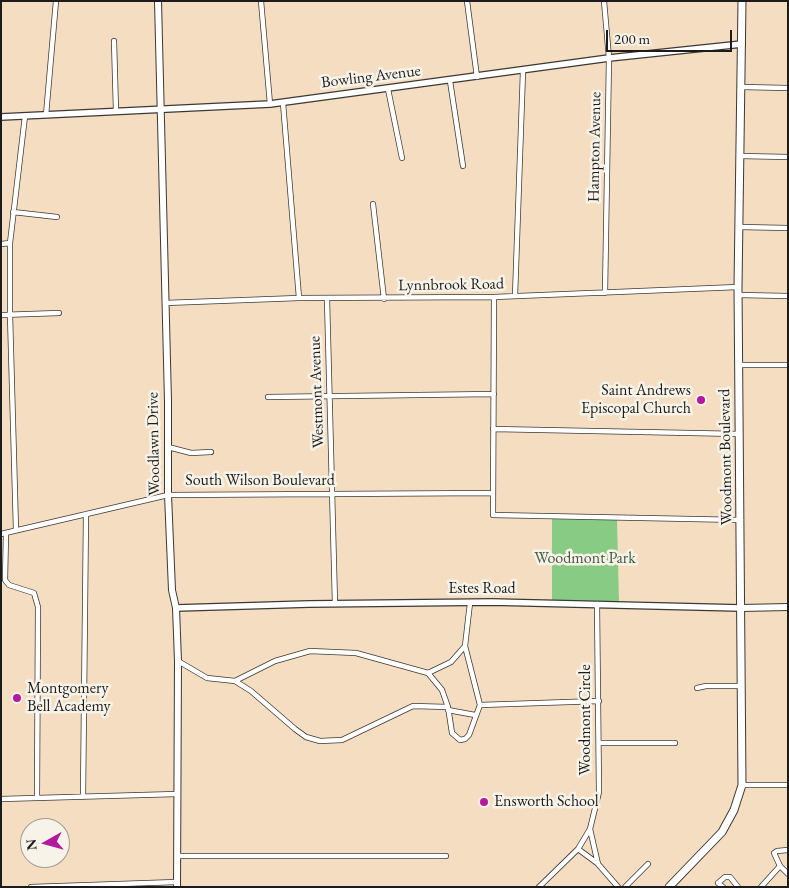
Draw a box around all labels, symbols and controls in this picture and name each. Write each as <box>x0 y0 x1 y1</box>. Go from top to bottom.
scale bar <box>609 20 735 52</box>
text: 200 m <box>614 29 650 48</box>
street label: Bowling Avenue <box>320 61 422 93</box>
street label: Hampton Avenue <box>584 92 606 202</box>
street label: Lynnbrook Road <box>398 274 504 296</box>
street label: Westmont Avenue <box>305 335 329 449</box>
place label: Saint Andrews Episcopal Church <box>581 381 691 419</box>
street label: Woodmont Boulevard <box>715 389 737 525</box>
street label: Woodlawn Drive <box>143 392 165 496</box>
marker: Saint Andrews Episcopal Church <box>695 394 707 406</box>
street label: South Wilson Boulevard <box>185 471 335 491</box>
park label: Woodmont Park <box>534 549 636 569</box>
street label: Estes Road <box>448 579 516 599</box>
street label: Woodmont Circle <box>576 664 596 776</box>
place label: Montgomery Bell Academy <box>27 679 110 717</box>
marker: Montgomery Bell Academy <box>11 692 23 704</box>
place label: Ensworth School <box>494 792 599 812</box>
marker: Ensworth School <box>478 796 490 808</box>
north arrow <box>20 818 70 868</box>
text: N <box>21 838 41 851</box>

